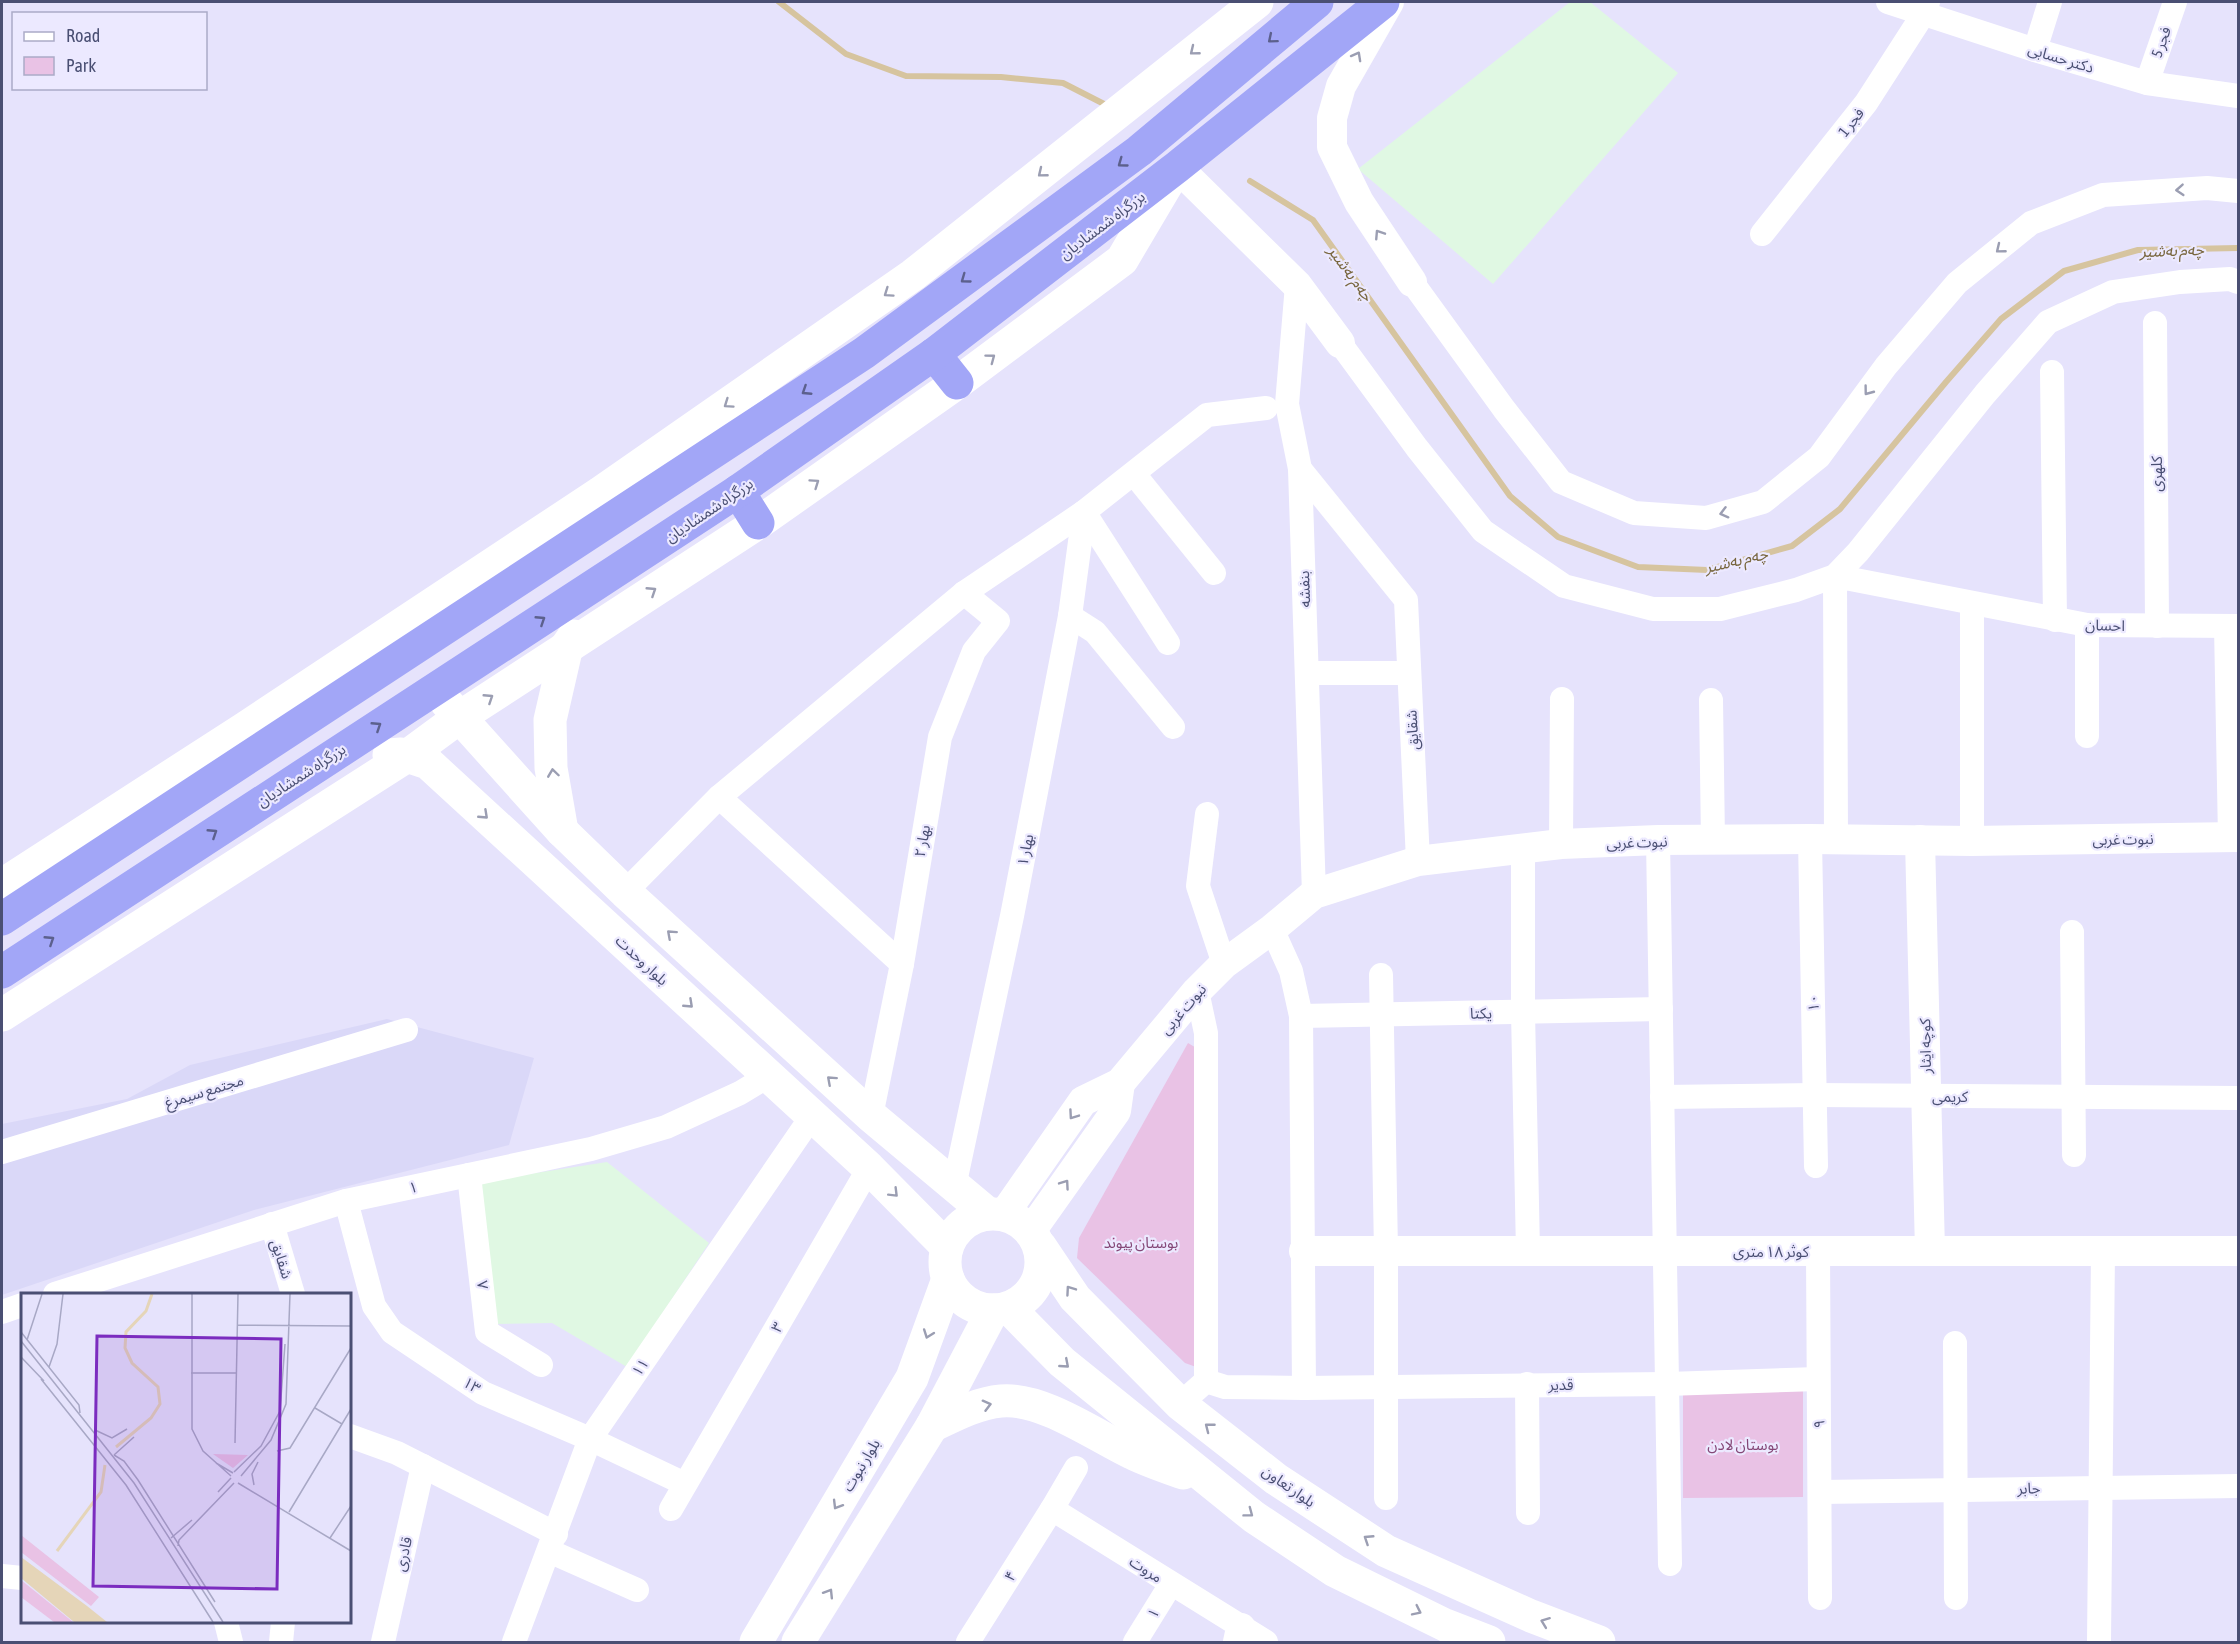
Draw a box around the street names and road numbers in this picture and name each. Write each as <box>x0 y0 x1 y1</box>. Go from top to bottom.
street label: فجر 5 <box>2148 24 2175 60</box>
street label: دکتر حسابی <box>2026 40 2096 77</box>
street label: فجر 1 <box>1835 104 1868 140</box>
street label: بزرگراه شمشادیان <box>1056 187 1149 263</box>
street label: کلهری <box>2148 455 2166 492</box>
street label: بزرگراه شمشادیان <box>662 474 757 546</box>
street label: بنفشه <box>1295 570 1313 608</box>
street label: احسان <box>2085 616 2125 635</box>
street label: شقایق <box>1402 709 1424 750</box>
street label: بزرگراه شمشادیان <box>254 740 349 811</box>
street label: بهار ۲ <box>911 824 934 858</box>
street label: نبوت غربی <box>2092 830 2154 849</box>
street label: نبوت غربی <box>1606 832 1668 853</box>
street label: بهار ۱ <box>1014 833 1037 868</box>
street label: بلوار وحدت <box>612 932 672 989</box>
street label: نبوت غربی <box>1156 980 1210 1038</box>
street label: ۱۰ <box>1804 994 1822 1012</box>
street label: یکتا <box>1470 1004 1492 1022</box>
street label: کوچه ایثار <box>1916 1018 1936 1075</box>
street label: مجتمع سیمرغ <box>163 1071 247 1115</box>
street label: کریمی <box>1932 1088 1969 1106</box>
street label: ۱ <box>407 1178 419 1196</box>
street label: شقایق <box>266 1237 296 1281</box>
street label: کوثر ۱۸ متری <box>1733 1243 1810 1261</box>
street label: ۸ <box>473 1279 491 1290</box>
street label: ۳ <box>767 1319 787 1335</box>
street label: ۱۱ <box>628 1355 652 1379</box>
street label: ۱۳ <box>460 1373 484 1397</box>
street label: قدیر <box>1547 1376 1574 1394</box>
street label: ۹ <box>1810 1420 1828 1428</box>
street label: بلوار نبوت <box>839 1436 884 1495</box>
street label: بلوار تعاون <box>1259 1462 1319 1511</box>
street label: جابر <box>2016 1479 2041 1498</box>
street label: قادری <box>391 1535 416 1573</box>
street label: مروت <box>1126 1552 1165 1587</box>
street label: ۴ <box>1001 1568 1019 1584</box>
street label: ۱ <box>1144 1605 1162 1621</box>

